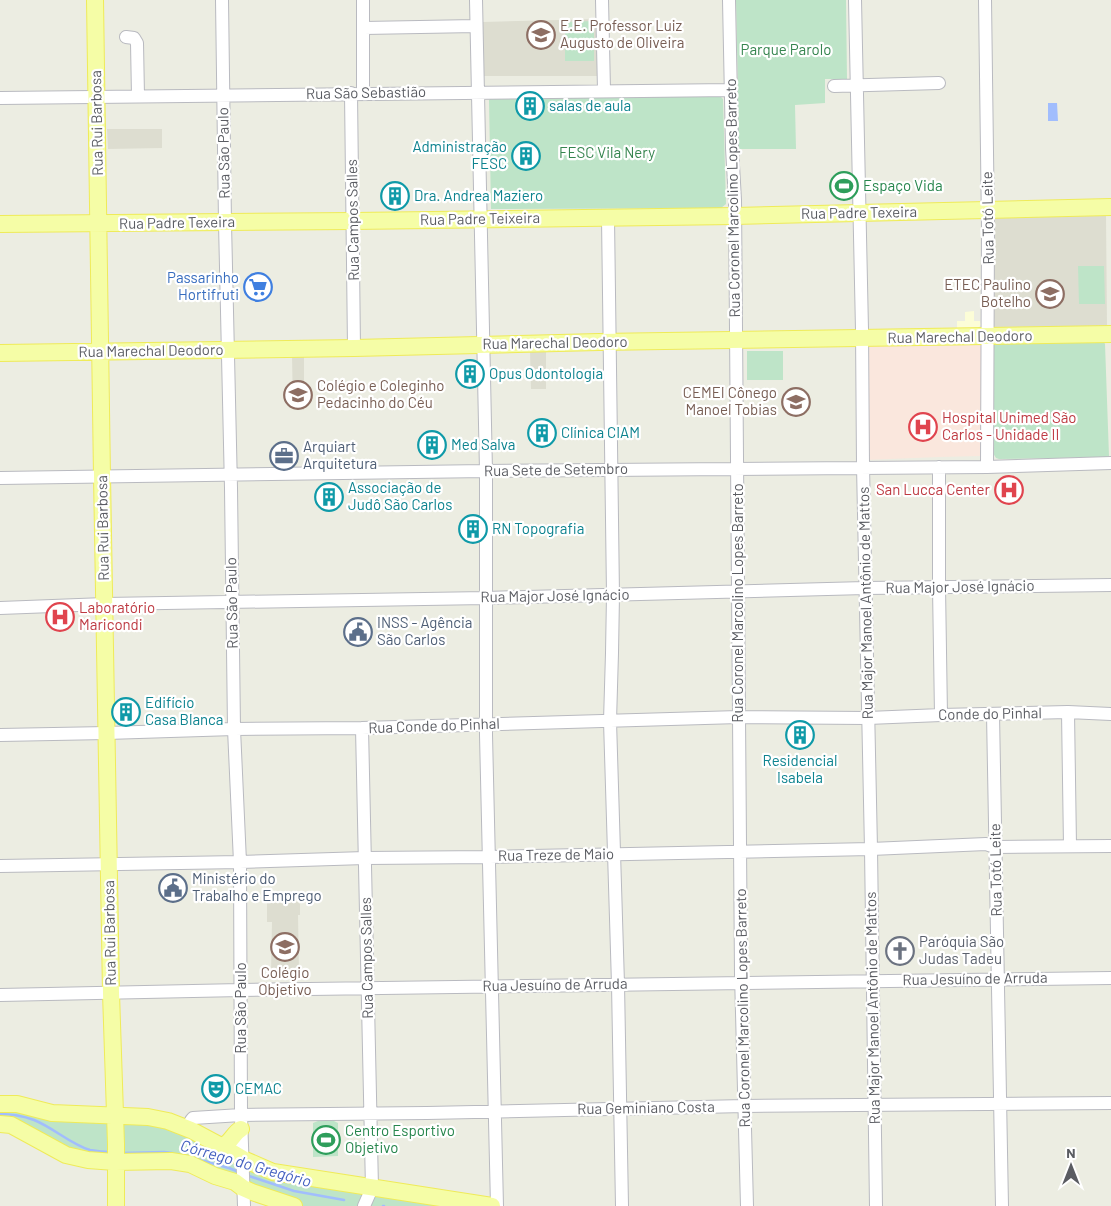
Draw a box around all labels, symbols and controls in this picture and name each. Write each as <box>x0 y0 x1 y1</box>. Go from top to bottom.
place label: E.E. Professor Luiz Augusto de Oliveira <box>560 16 684 51</box>
school or university icon: E.E. Professor Luiz Augusto de Oliveira <box>526 20 556 50</box>
park label: Parque Parolo <box>741 40 831 58</box>
street label: Rua Rui Barbosa <box>86 70 106 176</box>
street label: Rua Coronel Marcolino Lopes Barreto <box>721 78 743 318</box>
street label: Rua São Sebastião <box>306 82 426 102</box>
building icon: salas de aula <box>515 91 545 121</box>
place label: salas de aula <box>549 96 631 114</box>
street label: Rua São Paulo <box>213 107 233 199</box>
place label: Administração FESC <box>412 137 507 172</box>
building icon: Administração FESC <box>511 141 541 171</box>
park label: FESC Vila Nery <box>559 143 655 161</box>
street label: Rua Campos Salles <box>342 159 362 281</box>
sports icon: Espaço Vida <box>829 171 859 201</box>
street label: Rua Totó Leite <box>977 171 997 265</box>
place label: Espaço Vida <box>863 176 943 194</box>
building icon: Dra. Andrea Maziero <box>380 181 410 211</box>
place label: Dra. Andrea Maziero <box>414 186 543 204</box>
street label: Rua Padre Texeira <box>801 202 917 222</box>
street label: Rua Padre Teixeira <box>420 208 540 228</box>
street label: Rua Padre Texeira <box>119 212 235 232</box>
place label: Passarinho Hortifruti <box>167 268 239 303</box>
supermarket icon: Passarinho Hortifruti <box>243 272 273 302</box>
place label: ETEC Paulino Botelho <box>944 275 1031 310</box>
school or university icon: ETEC Paulino Botelho <box>1035 279 1065 309</box>
street label: Rua Marechal Deodoro <box>887 326 1033 346</box>
street label: Rua Marechal Deodoro <box>482 332 628 352</box>
street label: Rua Marechal Deodoro <box>78 340 224 360</box>
building icon: Opus Odontologia <box>455 359 485 389</box>
place label: Opus Odontologia <box>489 364 603 382</box>
place label: Colégio e Coleginho Pedacinho do Céu <box>317 376 445 411</box>
school or university icon: Colégio e Coleginho Pedacinho do Céu <box>283 380 313 410</box>
place label: CEMEI Cônego Manoel Tobias <box>683 383 777 418</box>
school or university icon: CEMEI Cônego Manoel Tobias <box>781 387 811 417</box>
place label: Hospital Unimed São Carlos - Unidade II <box>942 408 1076 443</box>
hospital icon: Hospital Unimed São Carlos - Unidade II <box>908 412 938 442</box>
building icon: Clínica CIAM <box>527 418 557 448</box>
place label: Clínica CIAM <box>561 423 640 441</box>
building icon: Med Salva <box>417 430 447 460</box>
place label: Med Salva <box>451 435 515 453</box>
place label: Arquiart Arquitetura <box>303 437 377 472</box>
office icon: Arquiart Arquitetura <box>269 441 299 471</box>
street label: Rua Sete de Setembro <box>484 459 628 479</box>
street label: Rua Rui Barbosa <box>92 475 112 581</box>
hospital icon: San Lucca Center <box>994 475 1024 505</box>
place label: Associação de Judô São Carlos <box>348 478 452 513</box>
place label: San Lucca Center <box>876 480 991 498</box>
building icon: Associação de Judô São Carlos <box>314 482 344 512</box>
street label: Rua Coronel Marcolino Lopes Barreto <box>728 483 746 723</box>
street label: Rua Major Manoel Antônio de Mattos <box>854 487 876 720</box>
building icon: RN Topografia <box>458 514 488 544</box>
place label: RN Topografia <box>492 519 584 537</box>
street label: Rua São Paulo <box>221 557 241 649</box>
street label: Rua Major José Ignácio <box>885 576 1035 596</box>
street label: Rua Major José Ignácio <box>480 585 630 605</box>
place label: Laboratório Maricondi <box>79 598 155 633</box>
hospital icon: Laboratório Maricondi <box>45 602 75 632</box>
place label: INSS - Agência São Carlos <box>377 613 473 648</box>
public building icon: INSS - Agência São Carlos <box>343 617 373 647</box>
place label: Edifício Casa Blanca <box>145 693 224 728</box>
building icon: Edifício Casa Blanca <box>111 697 141 727</box>
street label: Conde do Pinhal <box>938 703 1042 723</box>
street label: Rua Conde do Pinhal <box>368 714 500 736</box>
building icon: Residencial Isabela <box>785 720 815 750</box>
place label: Residencial Isabela <box>763 751 837 786</box>
street label: Rua Totó Leite <box>985 823 1005 917</box>
street label: Rua Treze de Maio <box>498 844 614 864</box>
place label: Ministério do Trabalho e Emprego <box>192 869 322 904</box>
public building icon: Ministério do Trabalho e Emprego <box>158 873 188 903</box>
street label: Rua Rui Barbosa <box>99 880 119 986</box>
street label: Rua Coronel Marcolino Lopes Barreto <box>731 888 753 1128</box>
street label: Rua Major Manoel Antônio de Mattos <box>861 892 883 1125</box>
street label: Rua Campos Salles <box>356 897 376 1019</box>
school or university icon: Colégio Objetivo <box>270 932 300 962</box>
place label: Paróquia São Judas Tadeu <box>919 932 1004 967</box>
church icon: Paróquia São Judas Tadeu <box>885 936 915 966</box>
street label: Rua São Paulo <box>231 962 249 1054</box>
place label: Colégio Objetivo <box>258 963 312 998</box>
street label: Rua Jesuíno de Arruda <box>902 968 1048 988</box>
street label: Rua Jesuíno de Arruda <box>482 974 628 994</box>
theatre icon: CEMAC <box>201 1074 231 1104</box>
place label: CEMAC <box>235 1079 282 1097</box>
street label: Rua Geminiano Costa <box>577 1097 715 1117</box>
place label: Centro Esportivo Objetivo <box>345 1121 455 1156</box>
sports icon: Centro Esportivo Objetivo <box>311 1125 341 1155</box>
water label: Córrego do Gregório <box>179 1135 314 1190</box>
north arrow <box>1046 1141 1096 1191</box>
text: N <box>1066 1144 1076 1161</box>

